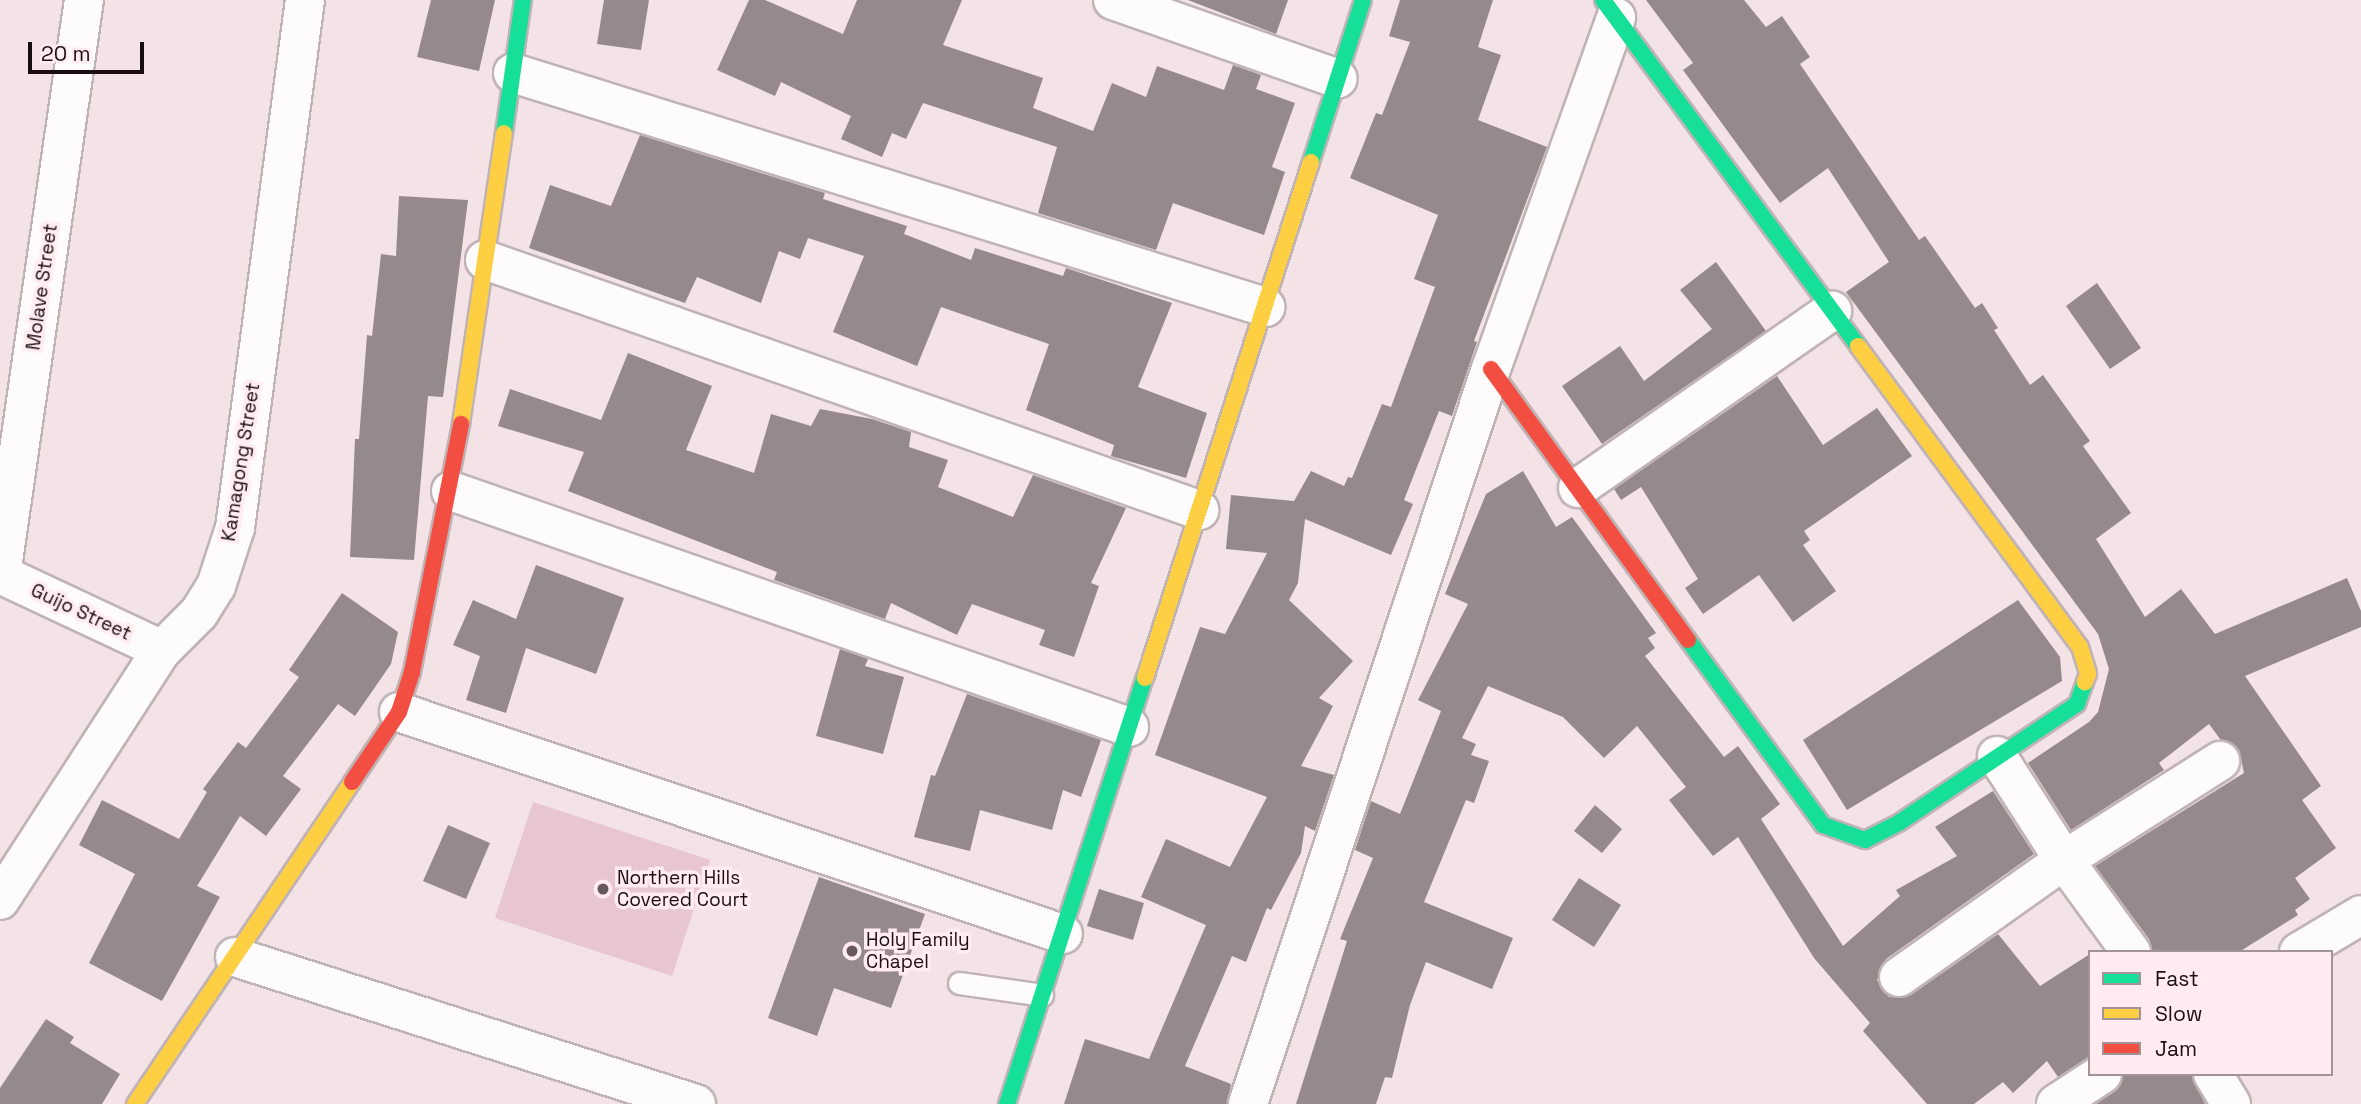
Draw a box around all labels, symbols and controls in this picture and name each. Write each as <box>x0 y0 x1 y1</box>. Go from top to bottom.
scale bar <box>32 28 147 72</box>
text: 20 m <box>41 40 91 67</box>
street label: Molave Street <box>22 222 62 352</box>
street label: Kamagong Street <box>217 381 265 543</box>
street label: Guijo Street <box>27 579 135 645</box>
place label: Northern Hills Covered Court <box>617 867 748 911</box>
marker: Northern Hills Covered Court <box>595 881 611 897</box>
place label: Holy Family Chapel <box>866 929 970 973</box>
marker: Holy Family Chapel <box>844 943 860 959</box>
legend <box>2088 950 2333 1076</box>
text: Fast <box>2155 965 2199 992</box>
text: Slow <box>2155 1000 2203 1027</box>
text: Jam <box>2155 1035 2197 1062</box>

